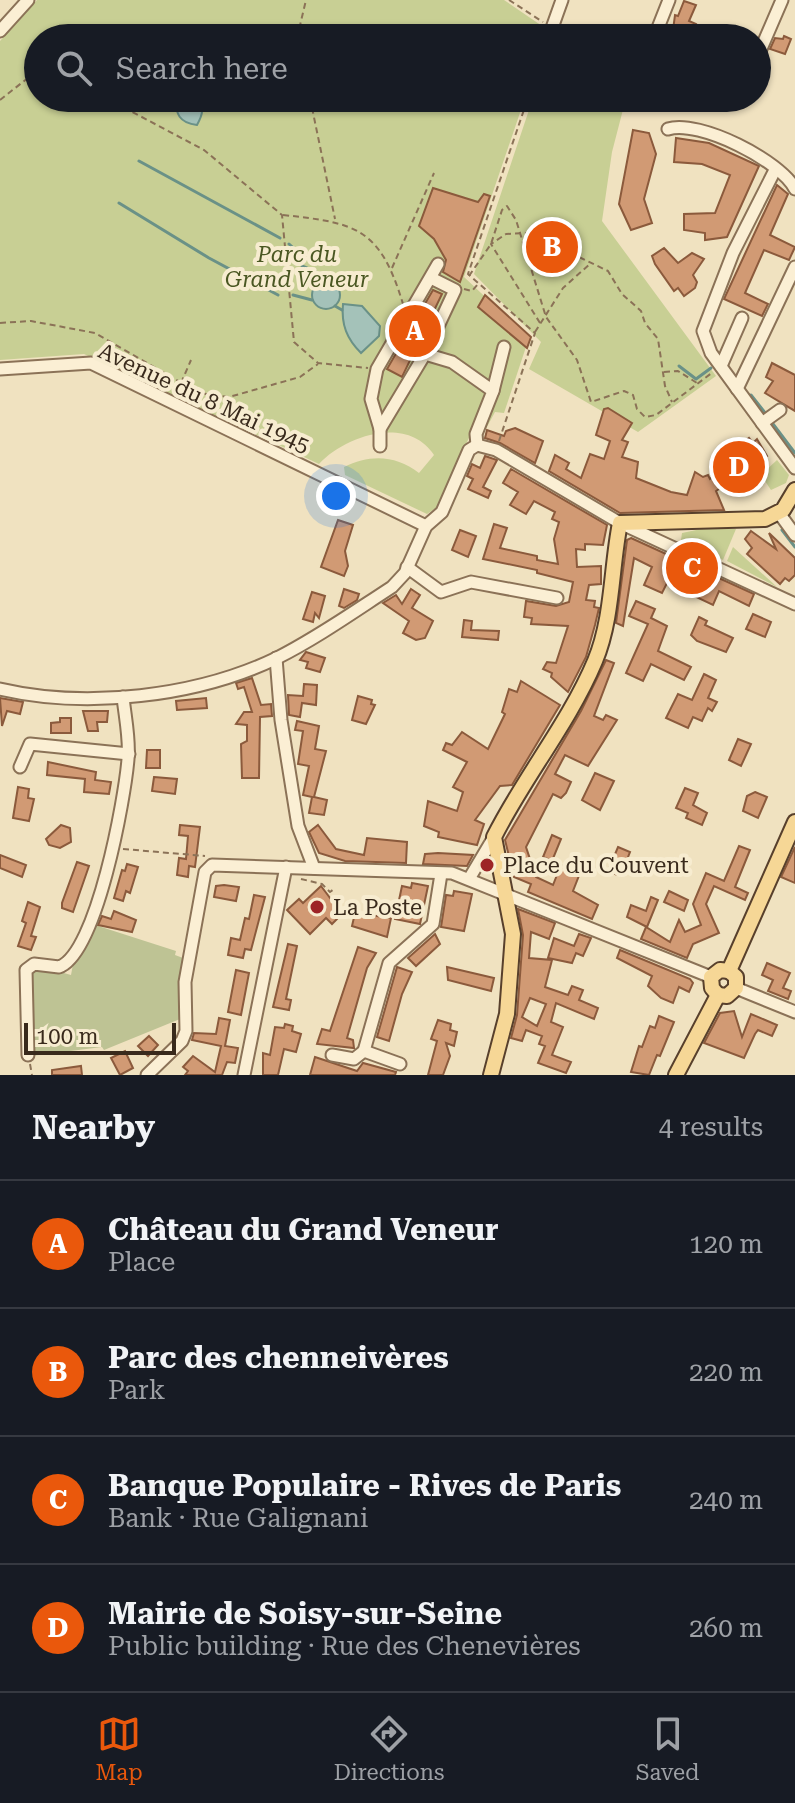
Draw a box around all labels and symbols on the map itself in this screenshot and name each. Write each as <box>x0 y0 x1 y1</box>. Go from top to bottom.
pin: B <box>526 217 578 277</box>
park label: Parc du Grand Veneur <box>225 242 369 292</box>
pin: A <box>389 301 441 361</box>
street label: Avenue du 8 Mai 1945 <box>94 338 314 458</box>
pin: D <box>713 437 765 497</box>
your location <box>316 476 356 516</box>
pin: C <box>666 538 718 598</box>
place label: Place du Couvent <box>503 853 689 878</box>
marker: Place du Couvent <box>478 856 496 874</box>
place label: La Poste <box>333 895 422 920</box>
marker: La Poste <box>308 898 326 916</box>
scale bar <box>24 1019 176 1055</box>

